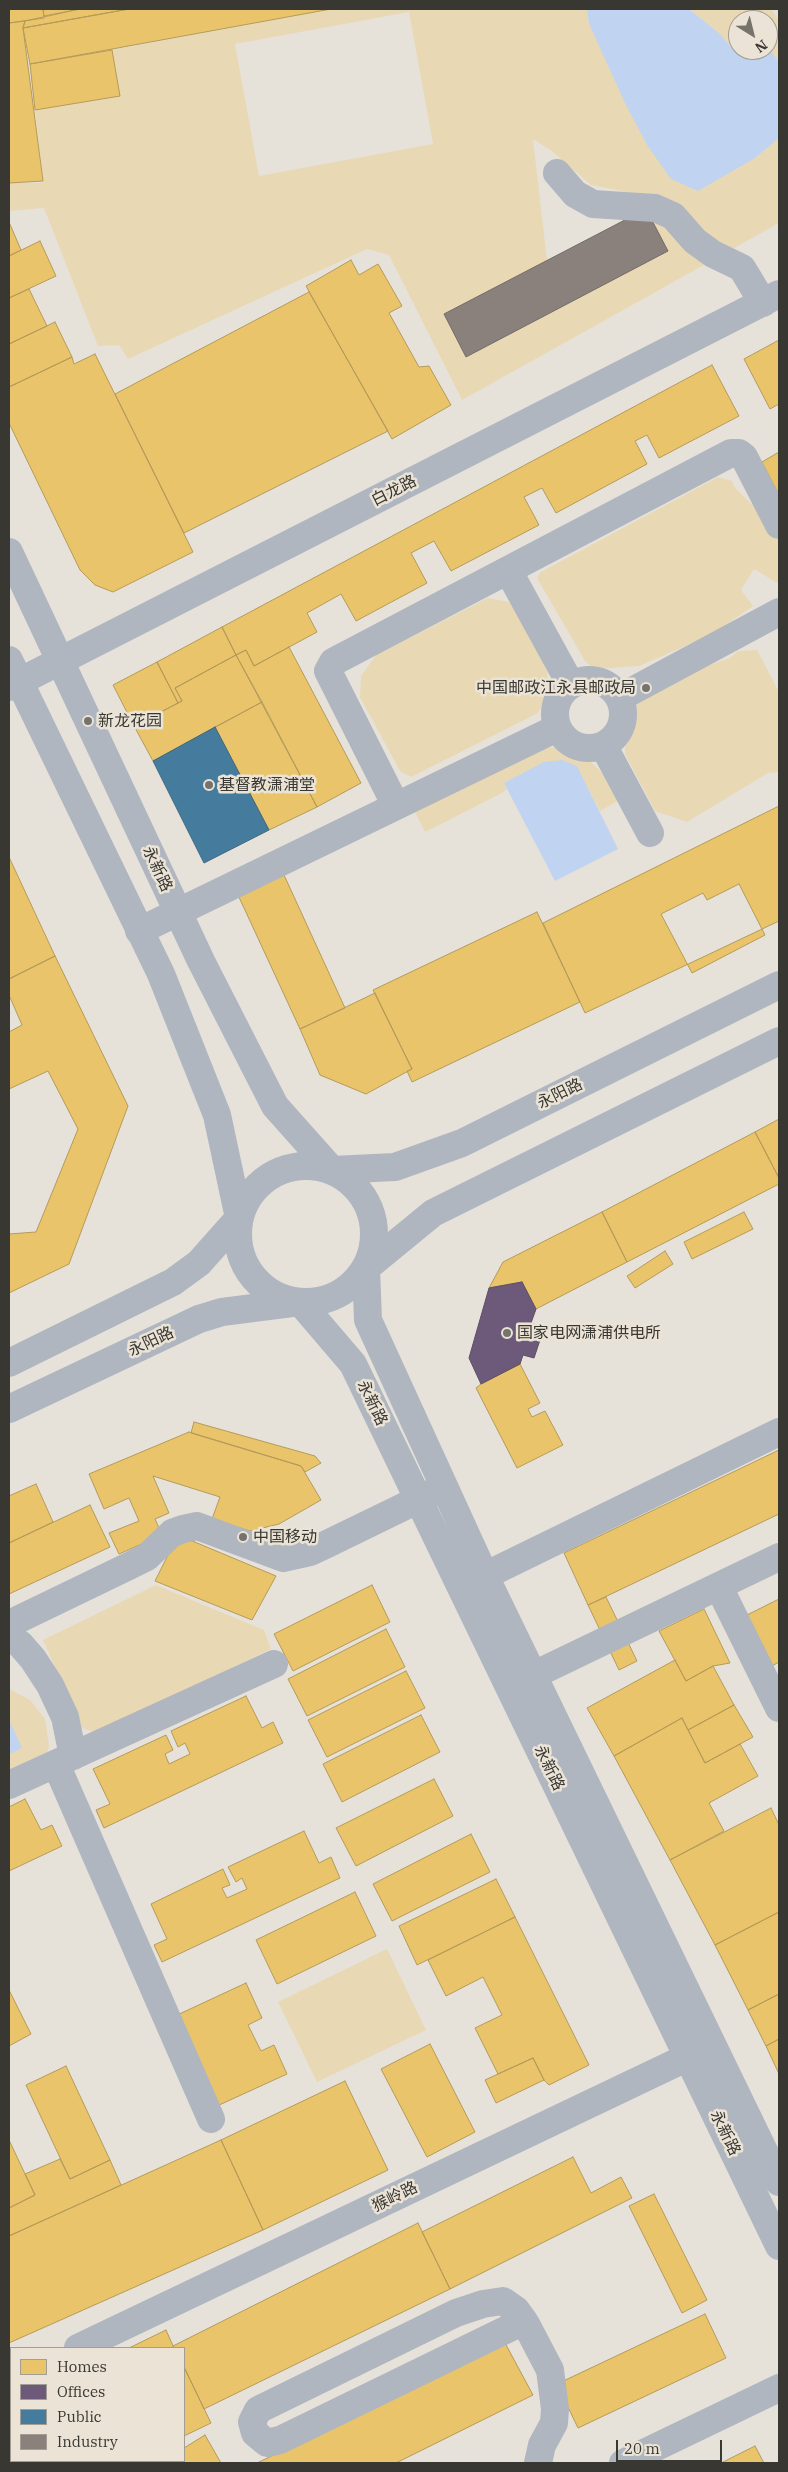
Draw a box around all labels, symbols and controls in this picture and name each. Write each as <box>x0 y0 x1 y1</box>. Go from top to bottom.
north arrow <box>728 10 778 60</box>
text: N <box>751 36 771 57</box>
street label: 白龙路 <box>368 472 420 510</box>
place label: 中国邮政江永县邮政局 <box>476 678 636 698</box>
marker: 中国邮政江永县邮政局 <box>640 682 652 694</box>
place label: 新龙花园 <box>98 711 162 731</box>
marker: 新龙花园 <box>82 715 94 727</box>
place label: 基督教潇浦堂 <box>219 775 315 795</box>
marker: 基督教潇浦堂 <box>203 779 215 791</box>
street label: 永新路 <box>138 843 176 895</box>
street label: 永阳路 <box>534 1075 586 1113</box>
street label: 永阳路 <box>125 1323 177 1361</box>
place label: 国家电网潇浦供电所 <box>517 1323 661 1343</box>
marker: 国家电网潇浦供电所 <box>501 1327 513 1339</box>
street label: 永新路 <box>353 1377 391 1429</box>
place label: 中国移动 <box>253 1527 317 1547</box>
marker: 中国移动 <box>237 1531 249 1543</box>
street label: 永新路 <box>530 1742 568 1794</box>
street label: 永新路 <box>706 2107 744 2159</box>
street label: 猴岭路 <box>369 2178 421 2216</box>
legend <box>10 2347 185 2462</box>
text: Homes <box>57 2357 107 2376</box>
text: Offices <box>57 2382 105 2401</box>
text: Public <box>57 2407 102 2426</box>
scale bar <box>618 2430 724 2462</box>
text: Industry <box>57 2432 118 2451</box>
text: 20 m <box>624 2439 660 2458</box>

